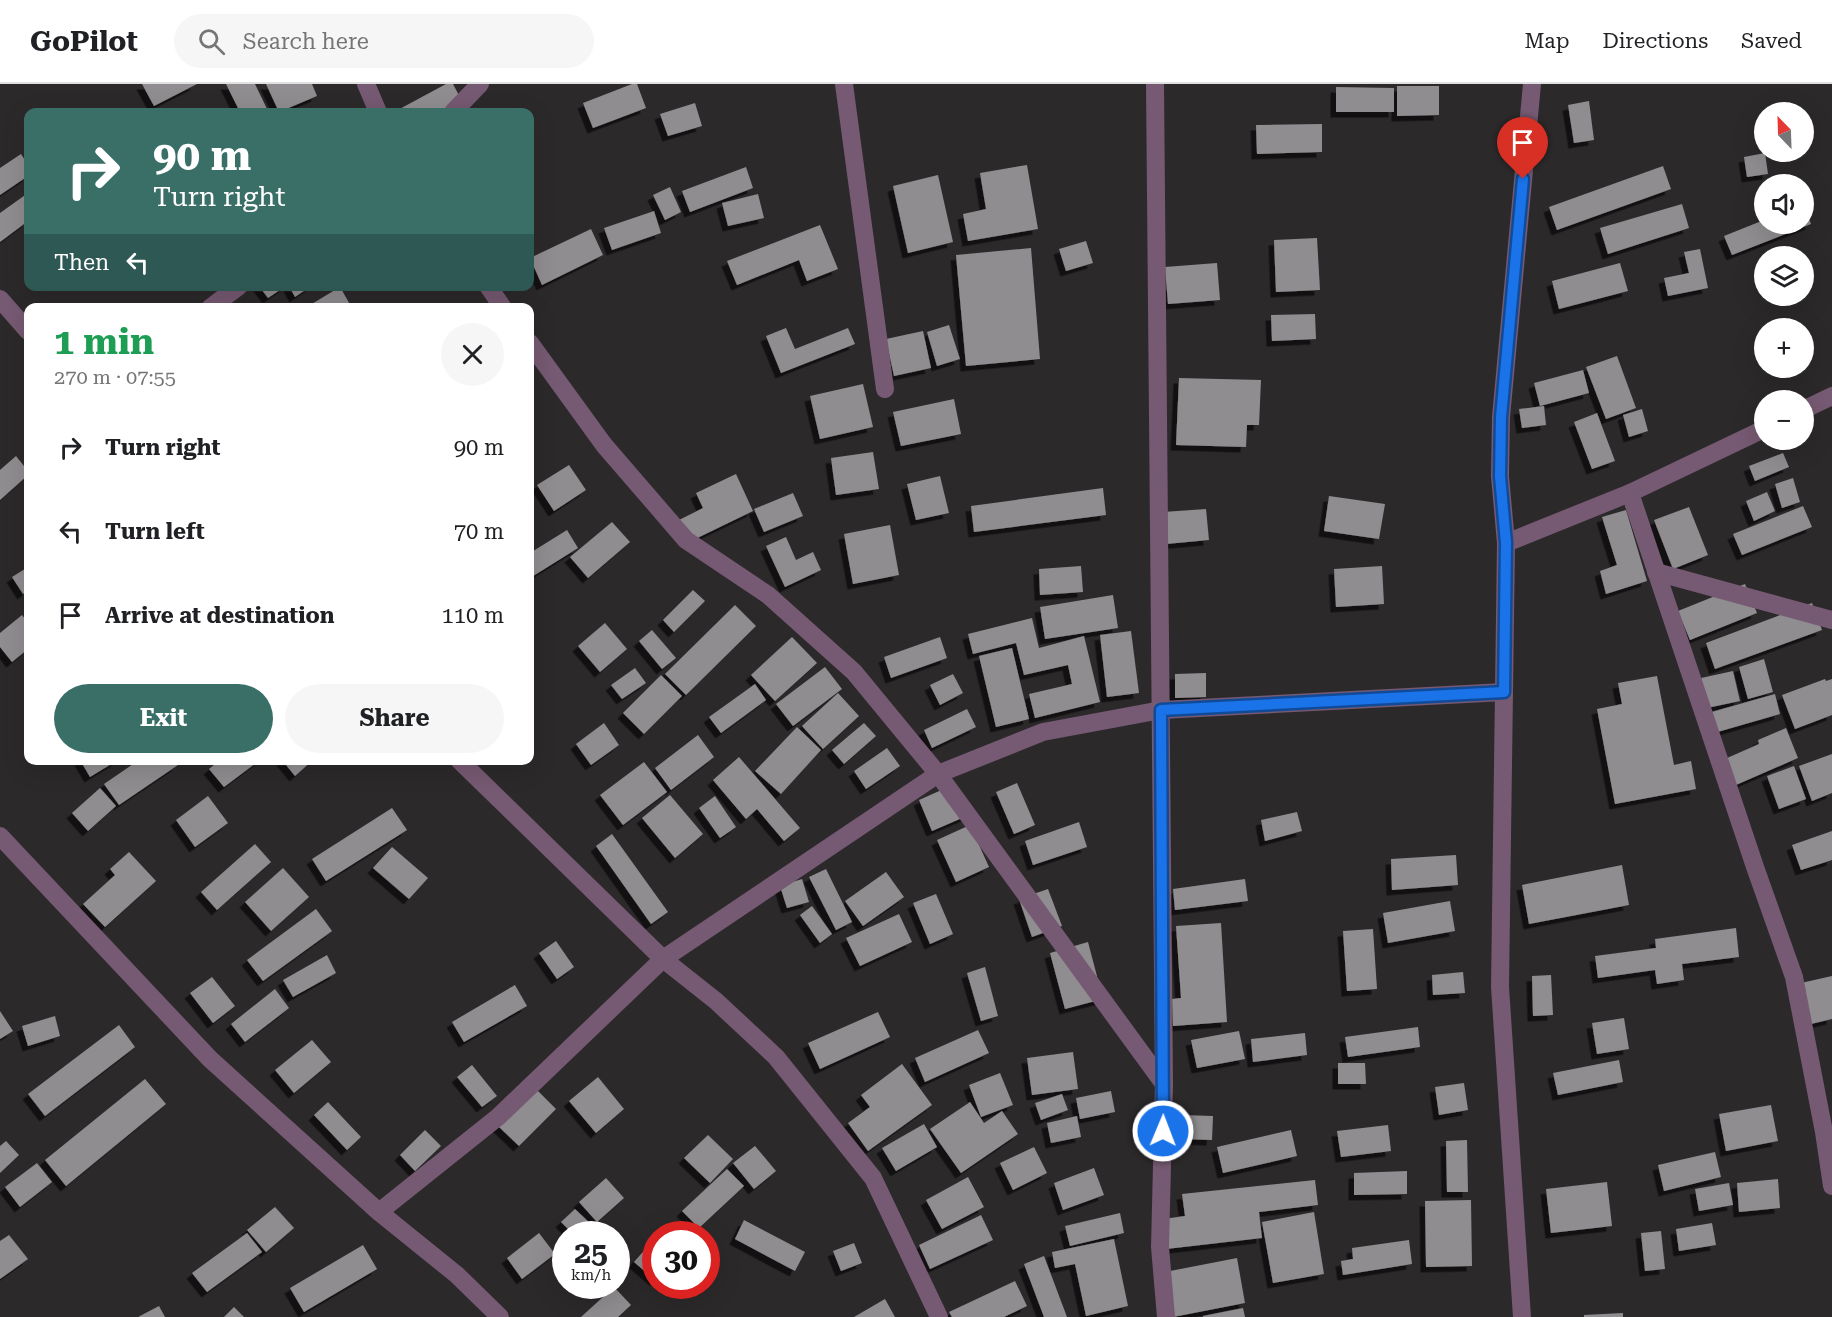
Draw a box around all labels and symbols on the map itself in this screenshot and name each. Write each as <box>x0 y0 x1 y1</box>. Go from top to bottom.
north arrow <box>1754 102 1814 162</box>
pin <box>1497 117 1548 179</box>
position arrow <box>1131 1099 1195 1163</box>
speed limit sign: 30 <box>642 1221 720 1299</box>

